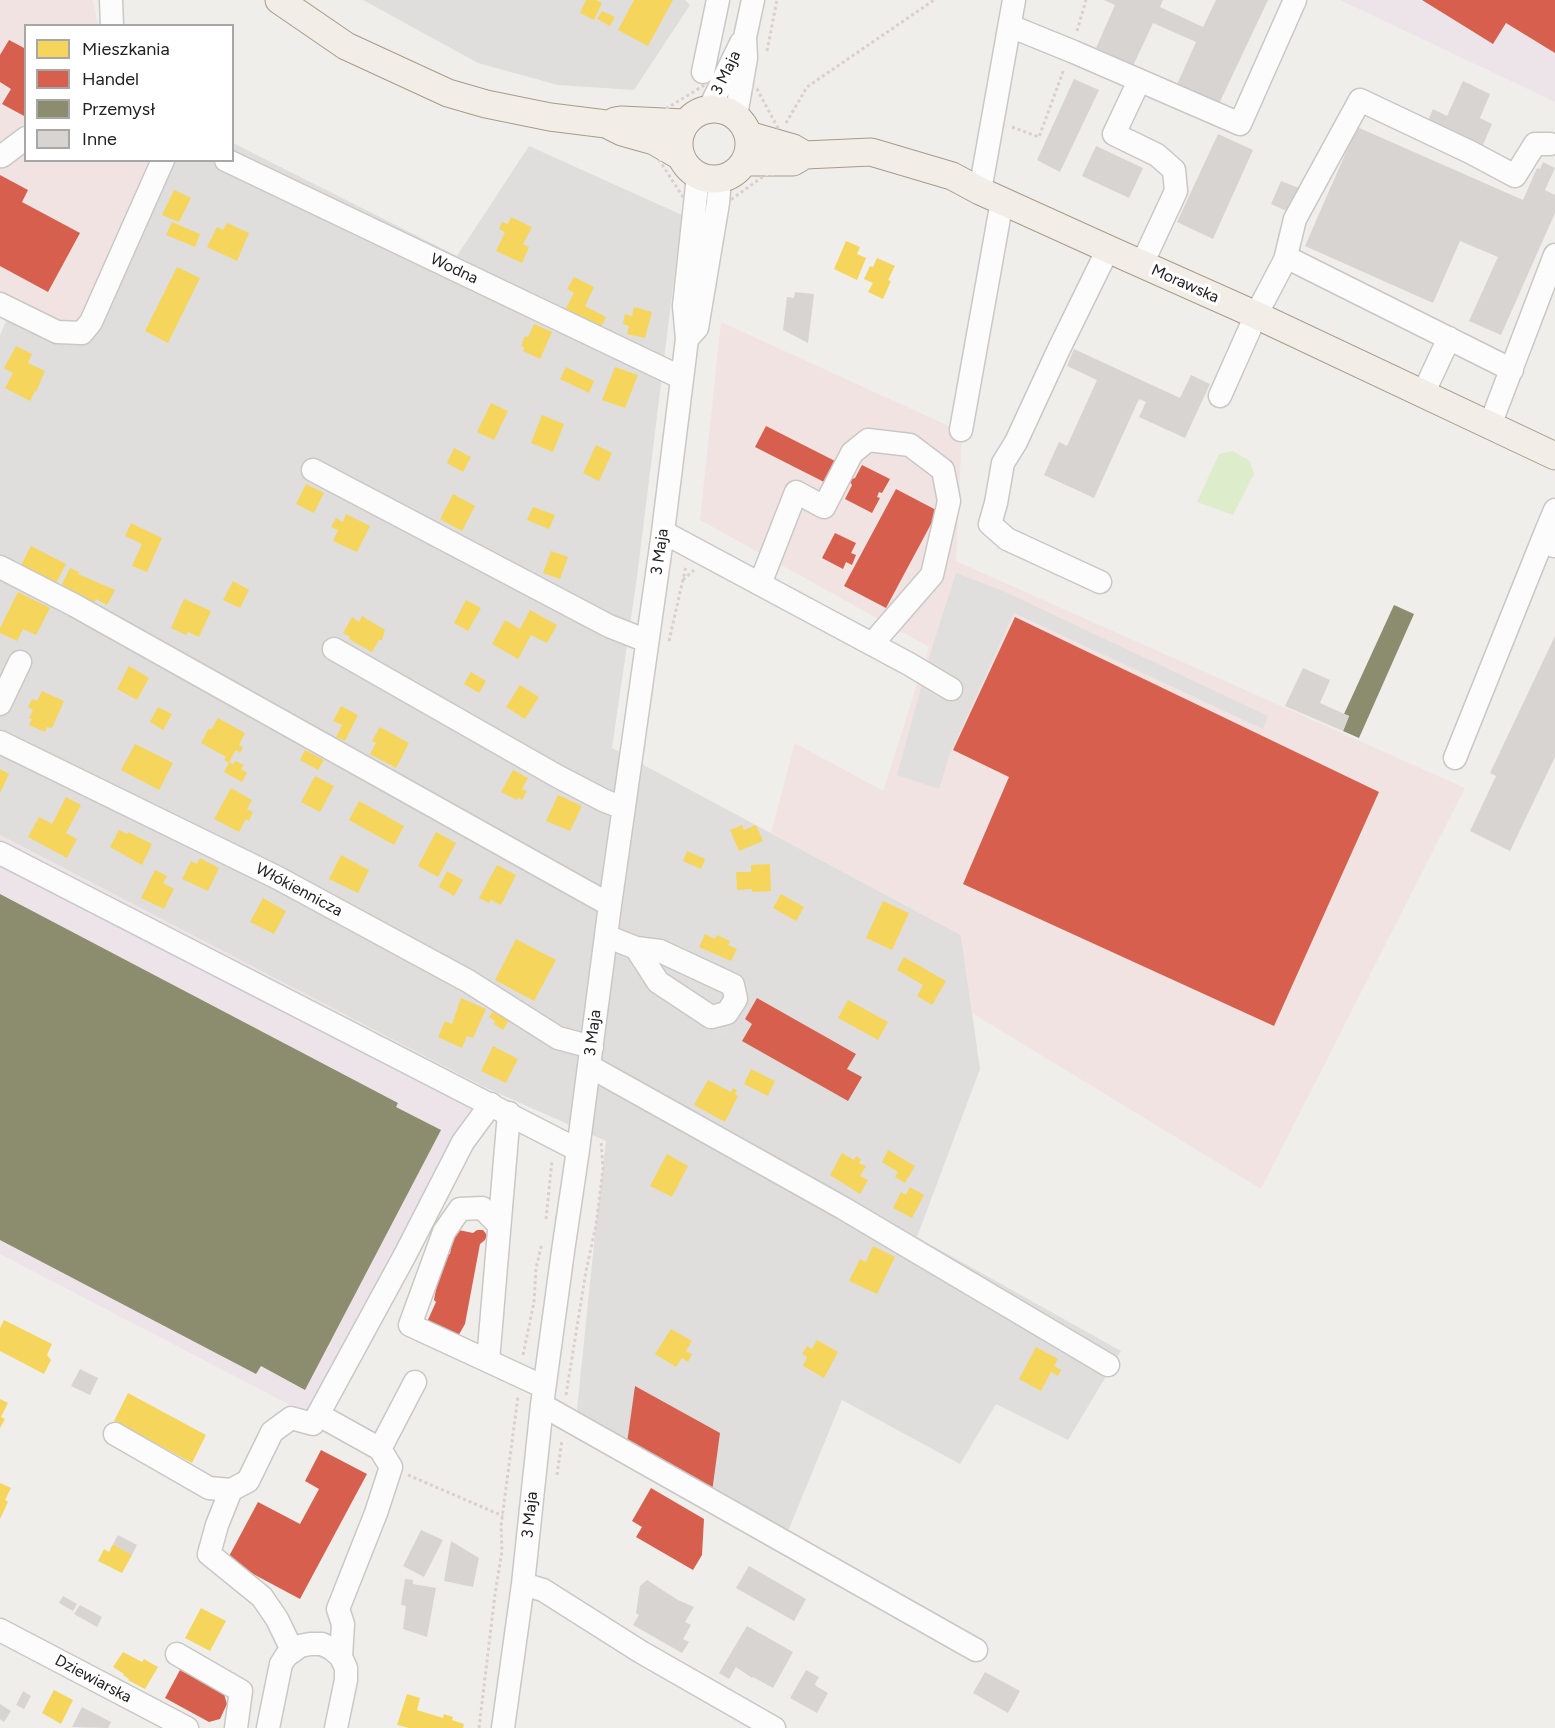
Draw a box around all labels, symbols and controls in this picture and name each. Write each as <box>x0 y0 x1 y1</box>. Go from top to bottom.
legend <box>24 24 234 162</box>
text: Mieszkania <box>82 38 170 60</box>
street label: 3 Maja <box>707 48 745 98</box>
text: Handel <box>82 68 139 90</box>
text: Przemysł <box>82 98 155 120</box>
text: Inne <box>82 128 117 150</box>
street label: Wodna <box>427 250 481 288</box>
street label: Morawska <box>1148 261 1222 307</box>
street label: 3 Maja <box>647 527 673 577</box>
street label: Włókiennicza <box>252 859 346 921</box>
street label: 3 Maja <box>581 1009 605 1057</box>
street label: 3 Maja <box>518 1491 542 1539</box>
street label: Dziewiarska <box>51 1651 135 1707</box>

